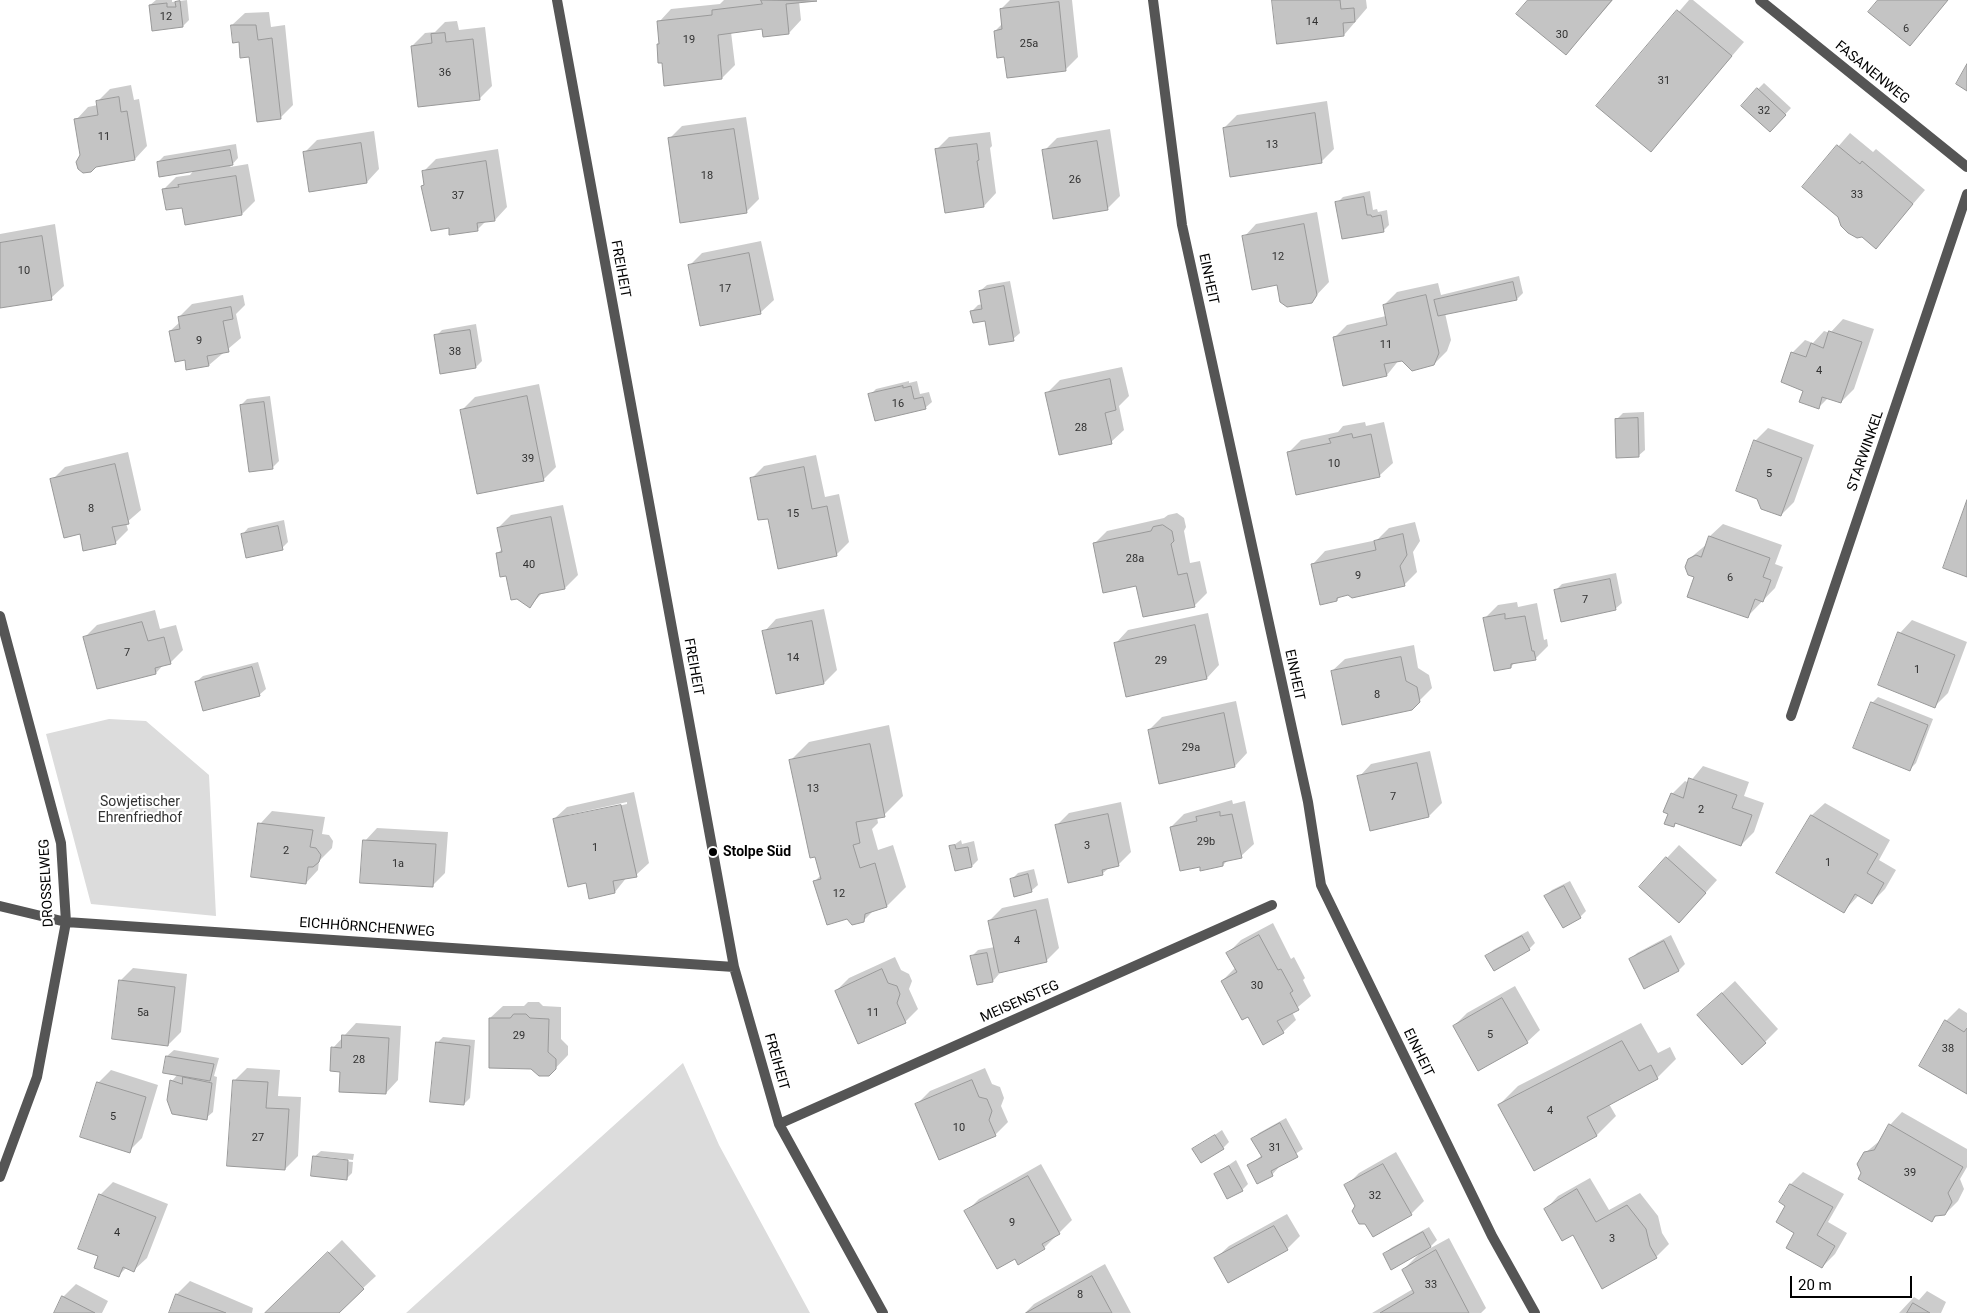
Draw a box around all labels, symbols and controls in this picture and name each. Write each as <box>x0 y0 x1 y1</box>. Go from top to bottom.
house number: 12 <box>160 10 172 24</box>
house number: 14 <box>1306 15 1318 29</box>
house number: 6 <box>1903 22 1909 36</box>
house number: 30 <box>1556 28 1568 42</box>
house number: 19 <box>683 33 695 47</box>
house number: 25a <box>1020 37 1038 51</box>
street label: FASANENWEG <box>1831 38 1913 108</box>
house number: 36 <box>439 66 451 80</box>
house number: 31 <box>1658 74 1670 88</box>
house number: 32 <box>1758 104 1770 118</box>
house number: 11 <box>98 130 110 144</box>
house number: 13 <box>1266 138 1278 152</box>
house number: 18 <box>701 169 713 183</box>
house number: 26 <box>1069 173 1081 187</box>
house number: 33 <box>1851 188 1863 202</box>
house number: 37 <box>452 189 464 203</box>
street label: FREIHEIT <box>607 239 633 299</box>
house number: 12 <box>1272 250 1284 264</box>
street label: EINHEIT <box>1194 252 1222 306</box>
house number: 10 <box>18 264 30 278</box>
house number: 17 <box>719 282 731 296</box>
house number: 9 <box>196 334 202 348</box>
house number: 11 <box>1380 338 1392 352</box>
house number: 38 <box>449 345 461 359</box>
house number: 4 <box>1816 364 1822 378</box>
house number: 16 <box>892 397 904 411</box>
street label: STARWINKEL <box>1844 408 1888 494</box>
house number: 28 <box>1075 421 1087 435</box>
house number: 39 <box>522 452 534 466</box>
house number: 10 <box>1328 457 1340 471</box>
house number: 5 <box>1766 467 1772 481</box>
house number: 8 <box>88 502 94 516</box>
house number: 15 <box>787 507 799 521</box>
house number: 28a <box>1126 552 1144 566</box>
house number: 40 <box>523 558 535 572</box>
house number: 9 <box>1355 569 1361 583</box>
house number: 6 <box>1727 571 1733 585</box>
house number: 7 <box>1582 593 1588 607</box>
street label: FREIHEIT <box>680 637 706 697</box>
house number: 7 <box>124 646 130 660</box>
street label: EINHEIT <box>1280 648 1308 702</box>
house number: 14 <box>787 651 799 665</box>
house number: 29 <box>1155 654 1167 668</box>
house number: 1 <box>1914 663 1920 677</box>
house number: 8 <box>1374 688 1380 702</box>
house number: 29a <box>1182 741 1200 755</box>
house number: 13 <box>807 782 819 796</box>
house number: 7 <box>1390 790 1396 804</box>
park label: Sowjetischer Ehrenfriedhof <box>98 794 182 826</box>
house number: 2 <box>1698 803 1704 817</box>
house number: 29b <box>1197 835 1215 849</box>
street label: DROSSELWEG <box>36 838 58 928</box>
house number: 3 <box>1084 839 1090 853</box>
house number: 1 <box>592 841 598 855</box>
house number: 2 <box>283 844 289 858</box>
place label: Stolpe Süd <box>723 844 791 860</box>
marker: Stolpe Süd <box>707 846 719 858</box>
house number: 1 <box>1825 856 1831 870</box>
house number: 1a <box>392 857 404 871</box>
house number: 12 <box>833 887 845 901</box>
street label: EICHHÖRNCHENWEG <box>299 915 435 941</box>
house number: 4 <box>1014 934 1020 948</box>
street label: MEISENSTEG <box>978 977 1062 1027</box>
house number: 30 <box>1251 979 1263 993</box>
house number: 5a <box>137 1006 149 1020</box>
house number: 11 <box>867 1006 879 1020</box>
street label: EINHEIT <box>1399 1026 1437 1080</box>
house number: 5 <box>1487 1028 1493 1042</box>
house number: 29 <box>513 1029 525 1043</box>
street label: FREIHEIT <box>760 1032 792 1092</box>
house number: 38 <box>1942 1042 1954 1056</box>
house number: 28 <box>353 1053 365 1067</box>
house number: 4 <box>1547 1104 1553 1118</box>
house number: 5 <box>110 1110 116 1124</box>
house number: 10 <box>953 1121 965 1135</box>
house number: 27 <box>252 1131 264 1145</box>
house number: 31 <box>1269 1141 1281 1155</box>
house number: 39 <box>1904 1166 1916 1180</box>
house number: 32 <box>1369 1189 1381 1203</box>
house number: 9 <box>1009 1216 1015 1230</box>
house number: 4 <box>114 1226 120 1240</box>
house number: 3 <box>1609 1232 1615 1246</box>
scale bar <box>1792 1266 1914 1298</box>
text: 20 m <box>1798 1276 1832 1294</box>
house number: 33 <box>1425 1278 1437 1292</box>
house number: 8 <box>1077 1288 1083 1302</box>

